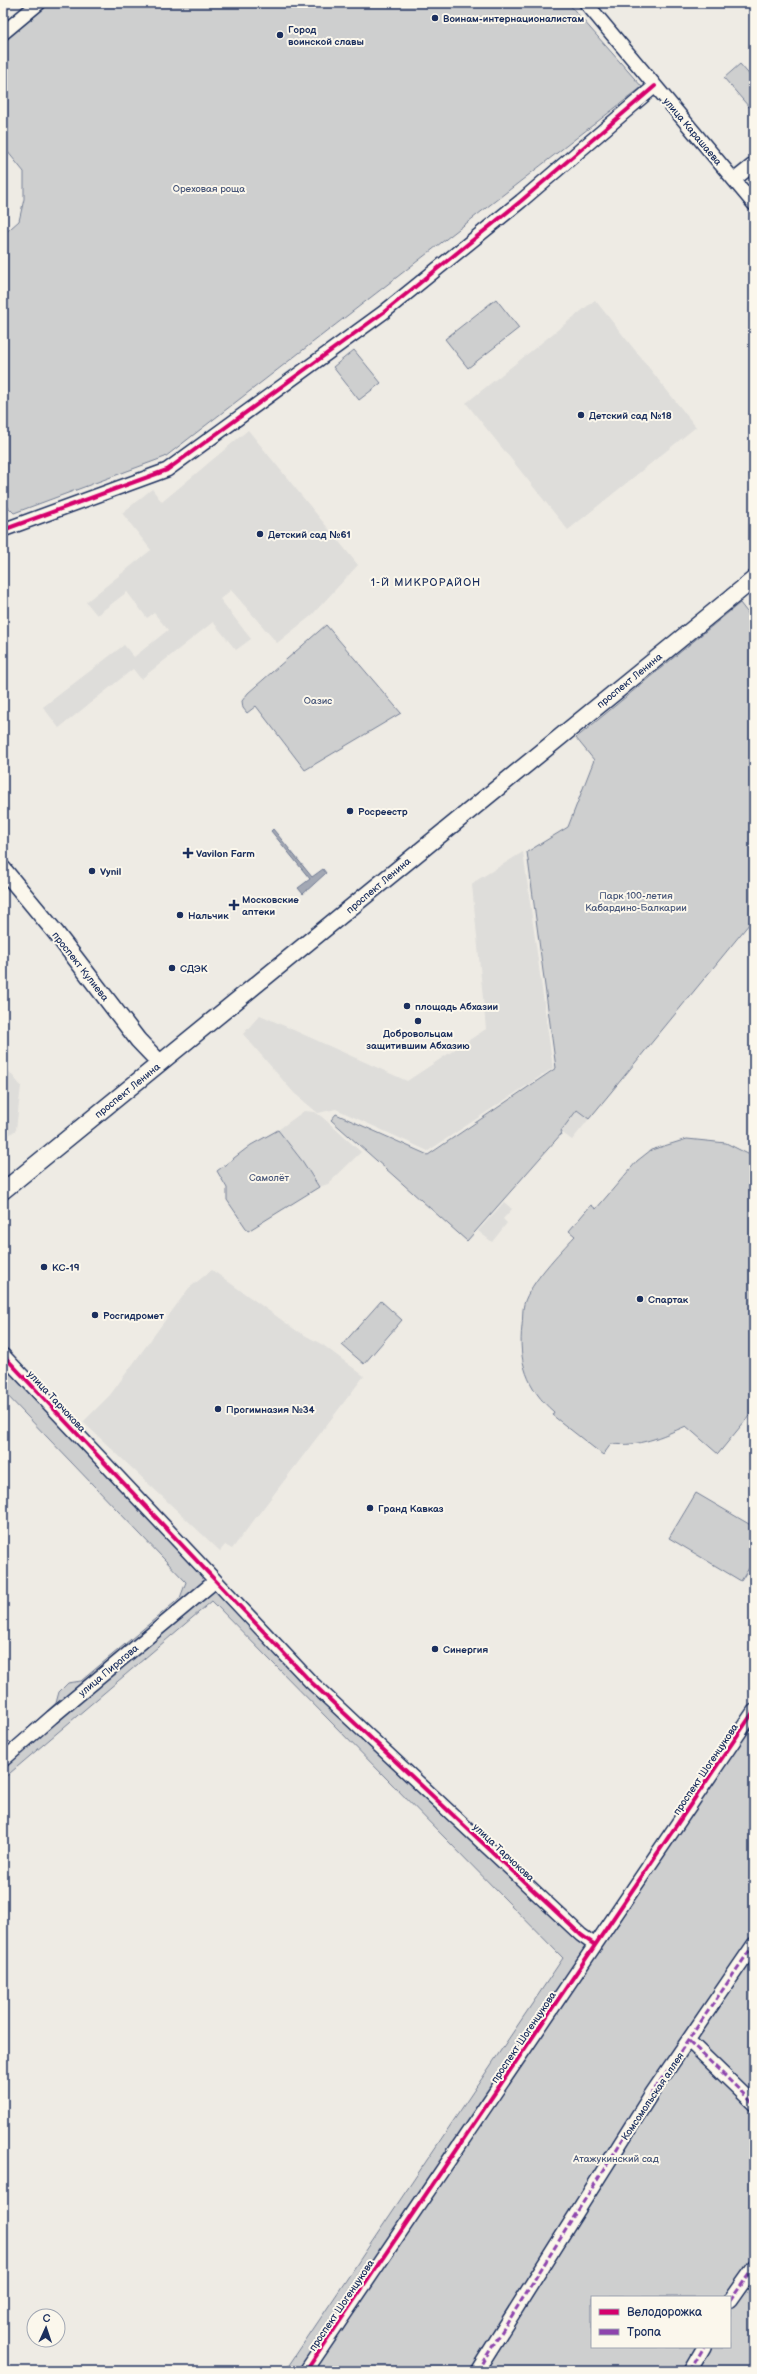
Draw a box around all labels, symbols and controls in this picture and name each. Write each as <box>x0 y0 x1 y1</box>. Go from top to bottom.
marker: Воинам-интернационалистам <box>430 13 440 23</box>
place label: Воинам-интернационалистам <box>443 13 584 25</box>
place label: Город воинской славы <box>288 24 364 48</box>
marker: Город воинской славы <box>275 30 285 40</box>
street label: улица Карашаева <box>660 95 724 168</box>
park label: Ореховая роща <box>173 183 245 195</box>
marker: Детский сад №18 <box>576 410 586 420</box>
place label: Детский сад №18 <box>589 410 672 422</box>
marker: Детский сад №61 <box>255 529 265 539</box>
place label: Детский сад №61 <box>268 529 351 541</box>
district label: 1-Й МИКРОРАЙОН <box>371 576 481 589</box>
street label: проспект Ленина <box>595 651 665 711</box>
park label: Оазис <box>304 695 332 707</box>
marker: Росреестр <box>345 806 355 816</box>
place label: Росреестр <box>358 806 408 818</box>
marker: Vavilon Farm <box>183 848 193 858</box>
place label: Vavilon Farm <box>196 848 255 860</box>
street label: проспект Ленина <box>344 855 413 916</box>
marker: Vynil <box>87 866 97 876</box>
place label: Vynil <box>100 866 121 878</box>
park label: Парк 100-летия Кабардино-Балкарии <box>585 890 687 914</box>
place label: Московские аптеки <box>242 894 299 918</box>
marker: Московские аптеки <box>229 900 239 910</box>
marker: Нальчик <box>175 910 185 920</box>
place label: Нальчик <box>188 910 229 922</box>
street label: проспект Кулиева <box>49 930 111 1004</box>
marker: СДЭК <box>167 963 177 973</box>
place label: СДЭК <box>180 963 208 975</box>
marker: площадь Абхазии <box>402 1001 412 1011</box>
place label: площадь Абхазии <box>415 1001 499 1013</box>
marker: Добровольцам защитившим Абхазию <box>413 1016 423 1026</box>
place label: Добровольцам защитившим Абхазию <box>366 1028 470 1052</box>
street label: проспект Ленина <box>93 1061 163 1121</box>
park label: Самолёт <box>249 1172 289 1184</box>
marker: КС-19 <box>39 1262 49 1272</box>
place label: КС-19 <box>52 1262 80 1274</box>
marker: Спартак <box>635 1294 645 1304</box>
place label: Спартак <box>648 1294 689 1306</box>
marker: Росгидромет <box>90 1310 100 1320</box>
place label: Росгидромет <box>103 1310 164 1322</box>
street label: улица Тарчокова <box>25 1368 88 1435</box>
marker: Прогимназия №34 <box>213 1404 223 1414</box>
place label: Прогимназия №34 <box>226 1404 315 1416</box>
marker: Гранд Кавказ <box>365 1503 375 1513</box>
place label: Гранд Кавказ <box>378 1503 444 1515</box>
street label: улица Пирогова <box>76 1642 141 1699</box>
marker: Синергия <box>430 1644 440 1654</box>
place label: Синергия <box>443 1644 488 1656</box>
street label: проспект Шогенцукова <box>671 1722 741 1818</box>
street label: улица Тарчокова <box>470 1821 537 1884</box>
street label: проспект Шогенцукова <box>489 1990 559 2086</box>
street label: Комсомольская аллея <box>619 2050 687 2143</box>
park label: Атажукинский сад <box>572 2153 659 2165</box>
street label: проспект Шогенцукова <box>307 2258 377 2354</box>
legend <box>591 2296 731 2348</box>
text: Велодорожка <box>627 2305 702 2320</box>
north arrow <box>26 2308 66 2348</box>
text: С <box>42 2312 51 2325</box>
text: Тропа <box>627 2325 661 2340</box>

